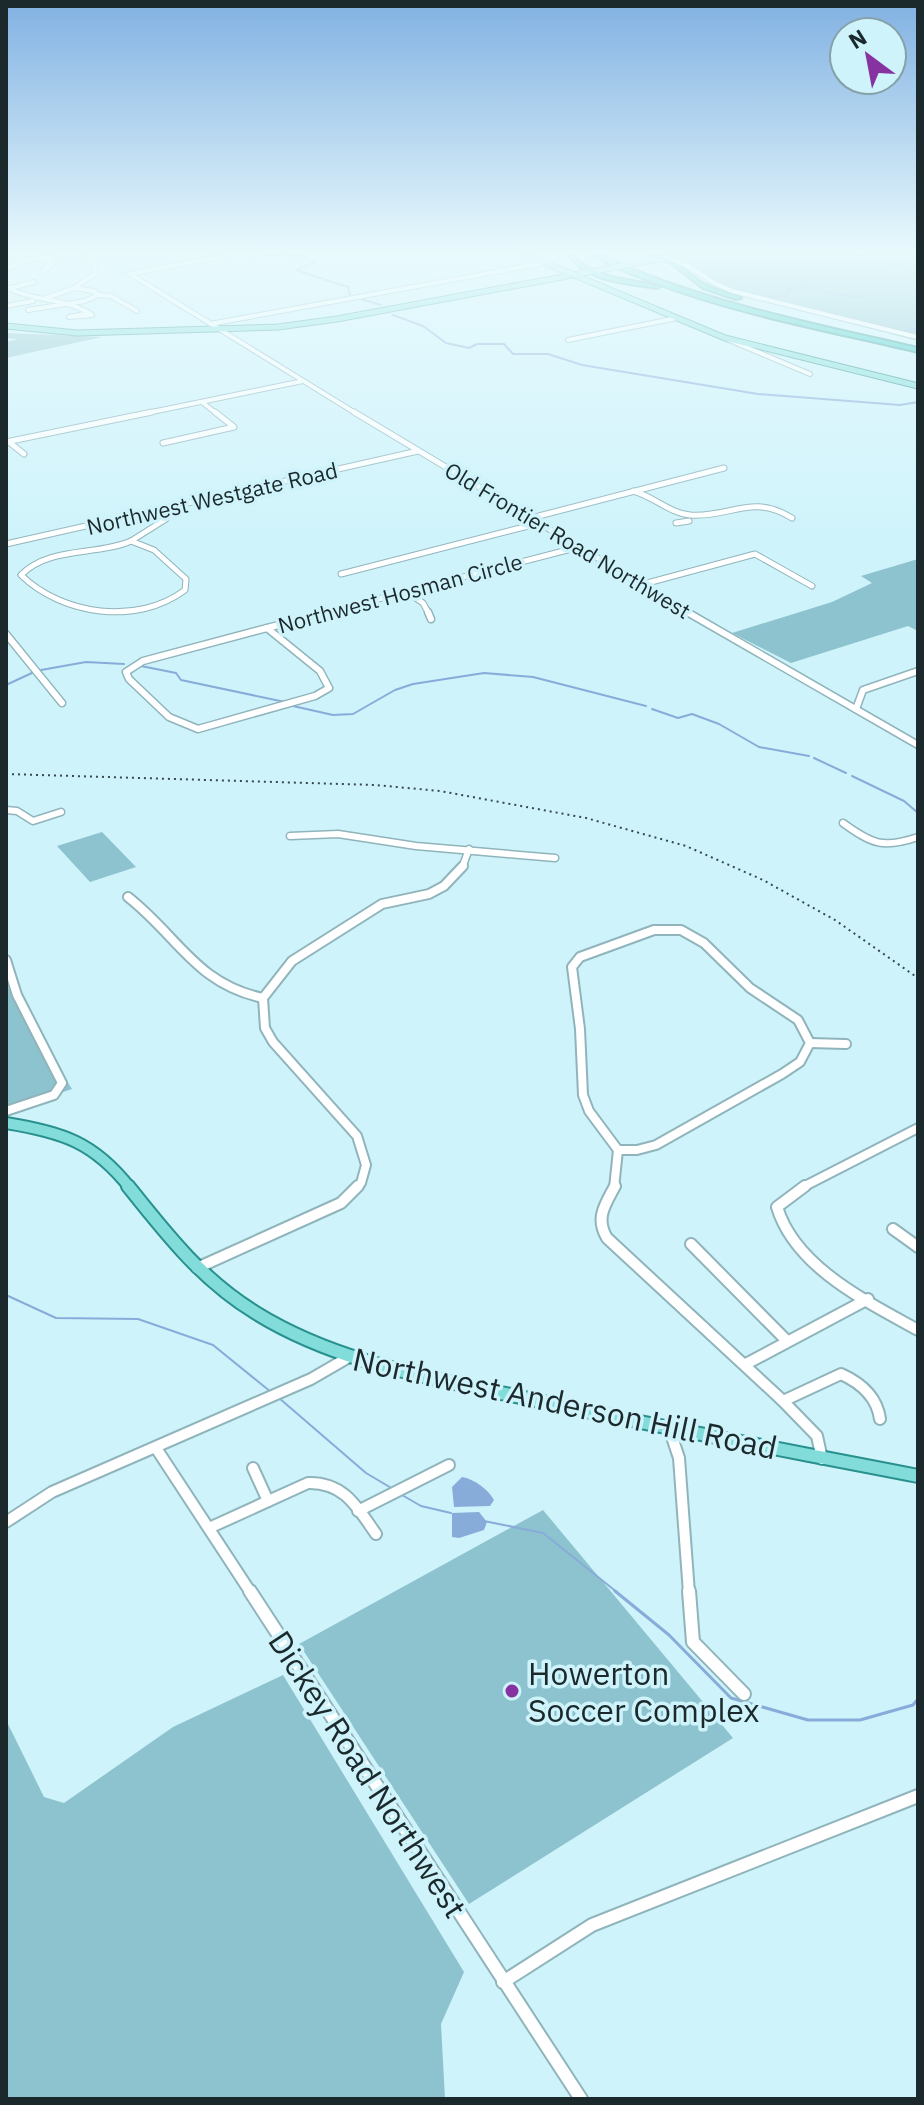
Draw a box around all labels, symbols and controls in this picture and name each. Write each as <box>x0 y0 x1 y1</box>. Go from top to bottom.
north arrow <box>828 16 908 96</box>
text: N <box>843 22 872 55</box>
street label: Northwest Westgate Road <box>84 455 340 541</box>
street label: Old Frontier Road Northwest <box>440 455 696 625</box>
street label: Northwest Hosman Circle <box>275 546 525 640</box>
street label: Northwest Anderson Hill Road <box>349 1337 781 1469</box>
street label: Dickey Road Northwest <box>259 1622 477 1926</box>
place label: Howerton Soccer Complex <box>528 1652 760 1731</box>
marker: Howerton Soccer Complex <box>503 1682 521 1700</box>

